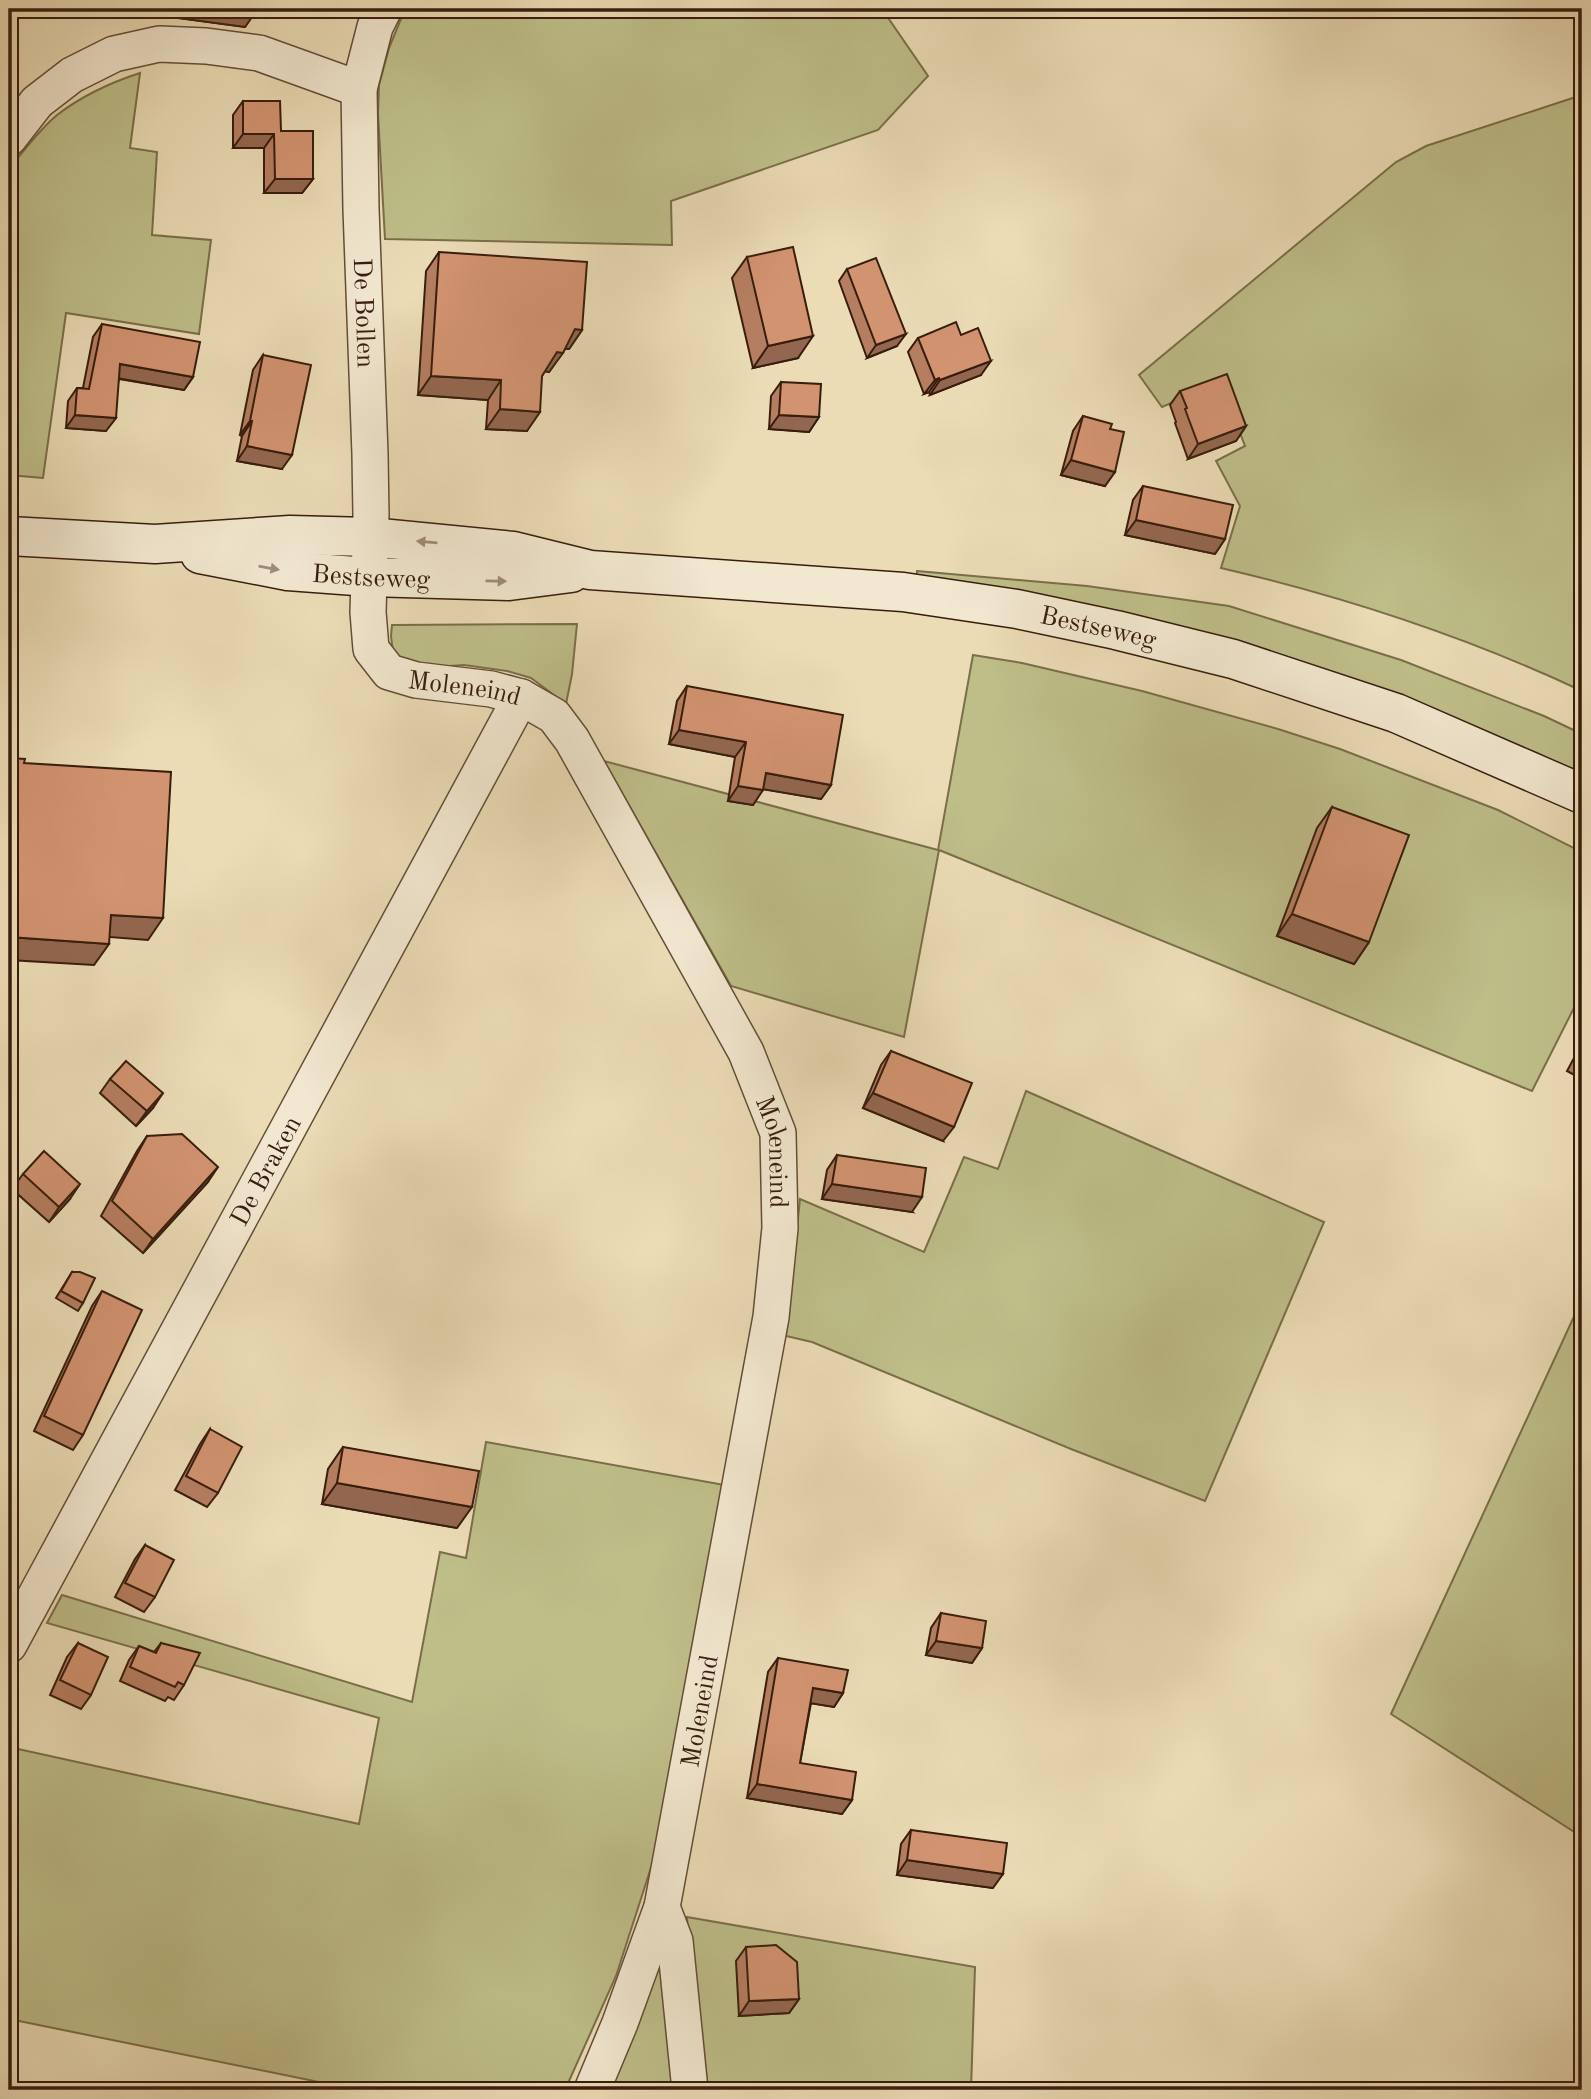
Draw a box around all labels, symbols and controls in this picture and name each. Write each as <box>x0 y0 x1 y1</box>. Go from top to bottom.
street label: De Bollen <box>348 257 378 369</box>
one-way arrow <box>416 536 438 547</box>
street label: Bestseweg <box>311 562 431 594</box>
one-way arrow <box>258 563 280 574</box>
one-way arrow <box>486 575 508 586</box>
street label: Bestseweg <box>1038 603 1159 655</box>
street label: Moleneind <box>406 668 524 711</box>
street label: Moleneind <box>750 1093 791 1209</box>
street label: De Braken <box>227 1112 307 1231</box>
street label: Moleneind <box>678 1653 724 1770</box>

